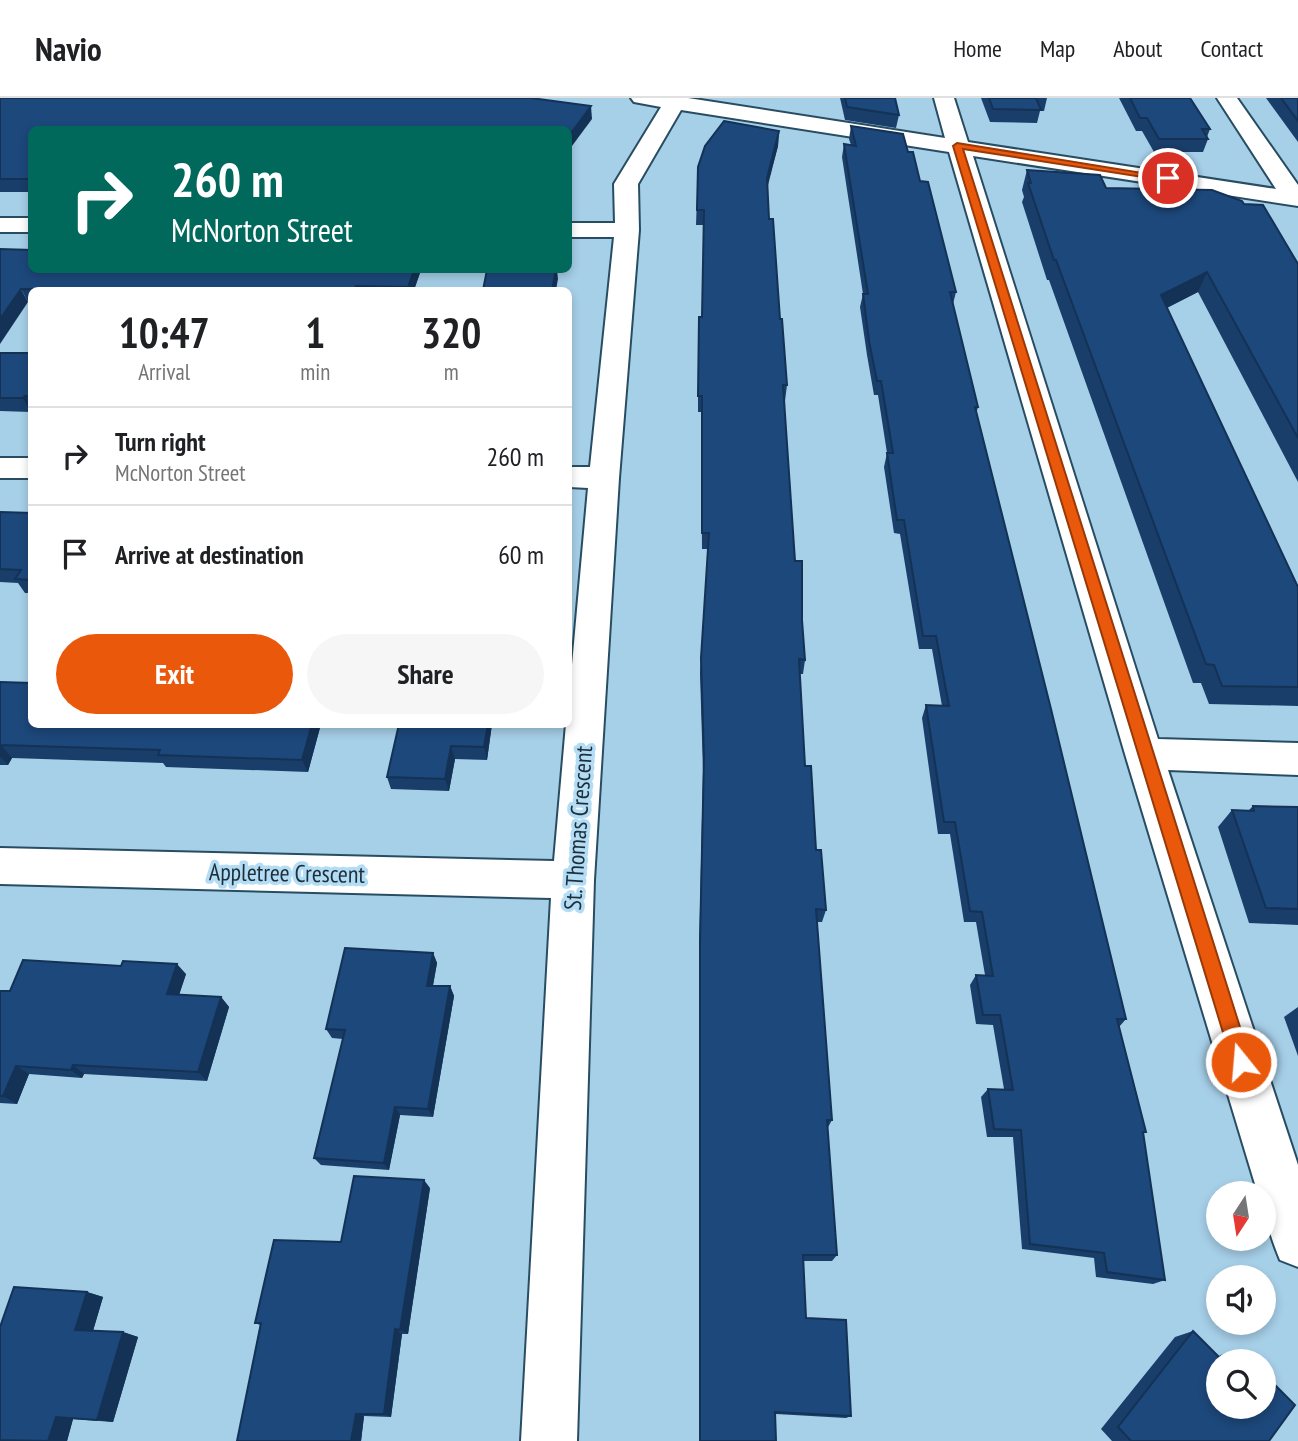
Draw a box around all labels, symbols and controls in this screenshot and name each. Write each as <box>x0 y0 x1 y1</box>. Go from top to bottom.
text: Navio <box>35 27 102 70</box>
text: Home <box>953 33 1002 64</box>
text: Map <box>1040 33 1075 64</box>
text: About <box>1113 33 1162 64</box>
text: Contact <box>1200 33 1263 64</box>
text: 260 m <box>171 147 284 211</box>
pin <box>1138 148 1198 208</box>
icon: right <box>56 154 147 245</box>
icon: arrive <box>1149 159 1187 197</box>
text: McNorton Street <box>171 209 353 251</box>
text: 10:47 <box>119 305 210 360</box>
text: 1 <box>305 305 325 360</box>
text: 320 <box>421 305 481 360</box>
text: Arrival <box>138 357 190 386</box>
text: min <box>300 357 330 386</box>
text: m <box>444 357 459 386</box>
text: Turn right <box>115 425 206 458</box>
icon: right <box>56 437 94 475</box>
text: 260 m <box>486 440 544 473</box>
text: McNorton Street <box>115 458 246 487</box>
icon: arrive <box>56 535 94 573</box>
text: Arrive at destination <box>115 538 304 571</box>
text: 60 m <box>498 538 544 571</box>
button: Exit <box>56 634 293 714</box>
button: Share <box>307 634 544 714</box>
street label: St. Thomas Crescent <box>557 744 599 911</box>
street label: Appletree Crescent <box>209 856 366 890</box>
position arrow <box>1204 1025 1278 1099</box>
north arrow <box>1206 1181 1276 1251</box>
map controls <box>1206 1181 1276 1419</box>
button: sound <box>1206 1265 1276 1335</box>
button: search <box>1206 1349 1276 1419</box>

